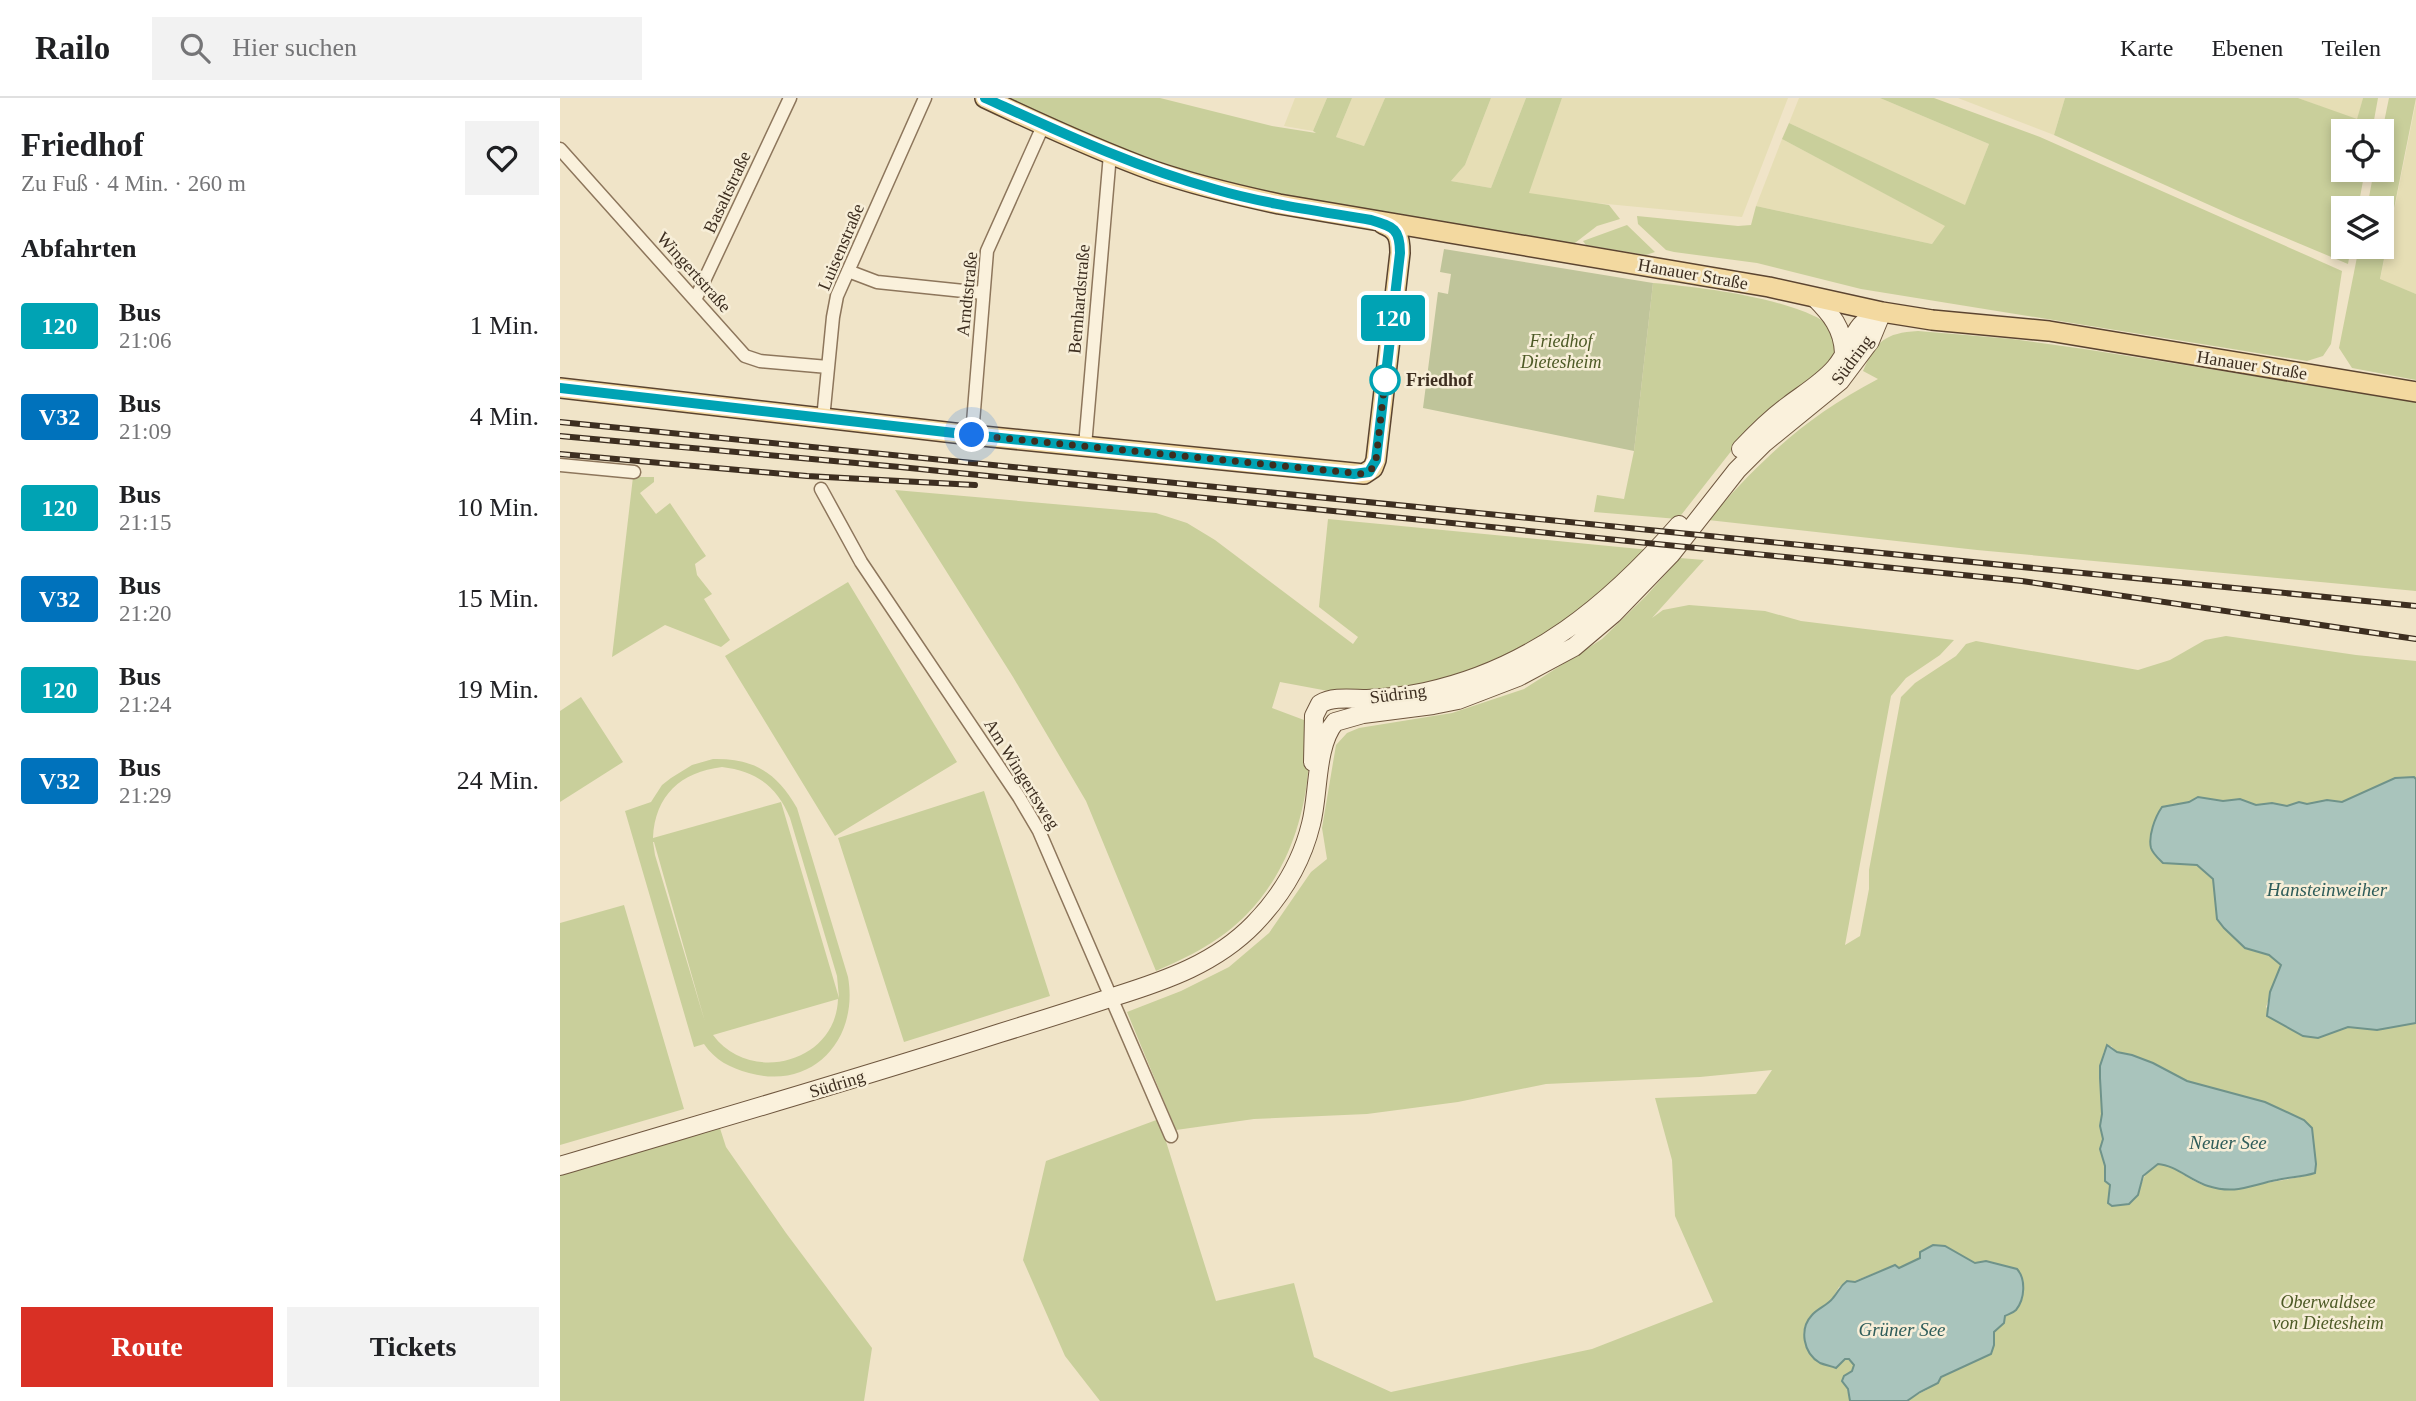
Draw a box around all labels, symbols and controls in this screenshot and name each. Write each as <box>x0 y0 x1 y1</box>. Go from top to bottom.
search box <box>152 17 642 80</box>
icon: search <box>176 29 214 67</box>
text: Railo <box>35 30 110 66</box>
text: Hier suchen <box>232 33 357 62</box>
text: Karte <box>2120 35 2173 61</box>
text: Ebenen <box>2211 35 2283 61</box>
text: Teilen <box>2321 35 2381 61</box>
map controls <box>2331 119 2394 259</box>
button: locate <box>2331 119 2394 182</box>
button: heart <box>465 121 539 195</box>
text: Friedhof <box>21 127 144 163</box>
street label: Basaltstraße <box>699 148 755 236</box>
text: Zu Fuß · 4 Min. · 260 m <box>21 171 246 196</box>
button: layers <box>2331 196 2394 259</box>
street label: Luisenstraße <box>814 201 868 293</box>
street label: Wingertstraße <box>653 228 735 316</box>
text: Abfahrten <box>21 234 137 263</box>
street label: Bernhardstraße <box>1064 243 1094 355</box>
street label: Arndtstraße <box>953 251 981 337</box>
street label: Hanauer Straße <box>1636 254 1750 294</box>
line badge: 120 <box>1353 295 1433 341</box>
text: Bus <box>119 298 161 327</box>
text: 120 <box>1375 305 1411 331</box>
text: 1 Min. <box>470 311 539 340</box>
text: 120 <box>42 313 78 339</box>
text: 21:06 <box>119 328 171 353</box>
park label: Friedhof Dietesheim <box>1520 331 1601 372</box>
street label: Südring <box>1827 331 1877 389</box>
street label: Hanauer Straße <box>2195 346 2309 384</box>
marker: Friedhof <box>1370 365 1400 395</box>
place label: Friedhof <box>1406 370 1474 390</box>
text: Bus <box>119 389 161 418</box>
text: 4 Min. <box>470 402 539 431</box>
text: V32 <box>39 404 80 430</box>
your location <box>954 417 989 452</box>
text: 21:09 <box>119 419 171 444</box>
text: Bus <box>119 480 161 509</box>
text: 10 Min. <box>457 493 539 522</box>
text: 120 <box>42 495 78 521</box>
text: 21:15 <box>119 510 171 535</box>
text: Bus <box>119 571 161 600</box>
text: 15 Min. <box>457 584 539 613</box>
text: V32 <box>39 586 80 612</box>
text: 21:20 <box>119 601 171 626</box>
text: Bus <box>119 662 161 691</box>
text: 19 Min. <box>457 675 539 704</box>
text: 120 <box>42 677 78 703</box>
street label: Südring <box>1368 681 1428 707</box>
text: 21:24 <box>119 692 171 717</box>
street label: Am Wingertsweg <box>980 715 1064 833</box>
text: Bus <box>119 753 161 782</box>
text: 24 Min. <box>457 766 539 795</box>
text: V32 <box>39 768 80 794</box>
text: 21:29 <box>119 783 171 808</box>
water label: Hansteinweiher <box>2266 879 2388 900</box>
street label: Südring <box>807 1066 867 1102</box>
water label: Neuer See <box>2188 1132 2267 1153</box>
park label: Oberwaldsee von Dietesheim <box>2272 1292 2384 1333</box>
button: Route <box>21 1307 273 1387</box>
button: Tickets <box>287 1307 539 1387</box>
water label: Grüner See <box>1858 1319 1946 1340</box>

